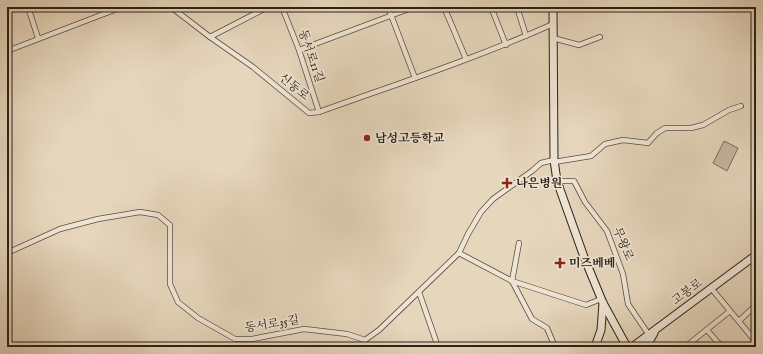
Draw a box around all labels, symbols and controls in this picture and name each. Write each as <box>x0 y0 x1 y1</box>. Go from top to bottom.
street label: 동서로11길 <box>295 27 327 85</box>
street label: 신동로 <box>276 70 313 104</box>
place label: 남성고등학교 <box>375 131 445 146</box>
marker: 남성고등학교 <box>362 133 372 143</box>
place label: 나은병원 <box>516 176 562 191</box>
marker: 나은병원 <box>501 177 513 189</box>
street label: 무왕로 <box>609 225 637 263</box>
place label: 미즈베베 <box>569 256 615 271</box>
marker: 미즈베베 <box>554 257 566 269</box>
street label: 고봉로 <box>669 275 706 308</box>
street label: 동서로35길 <box>244 312 300 336</box>

